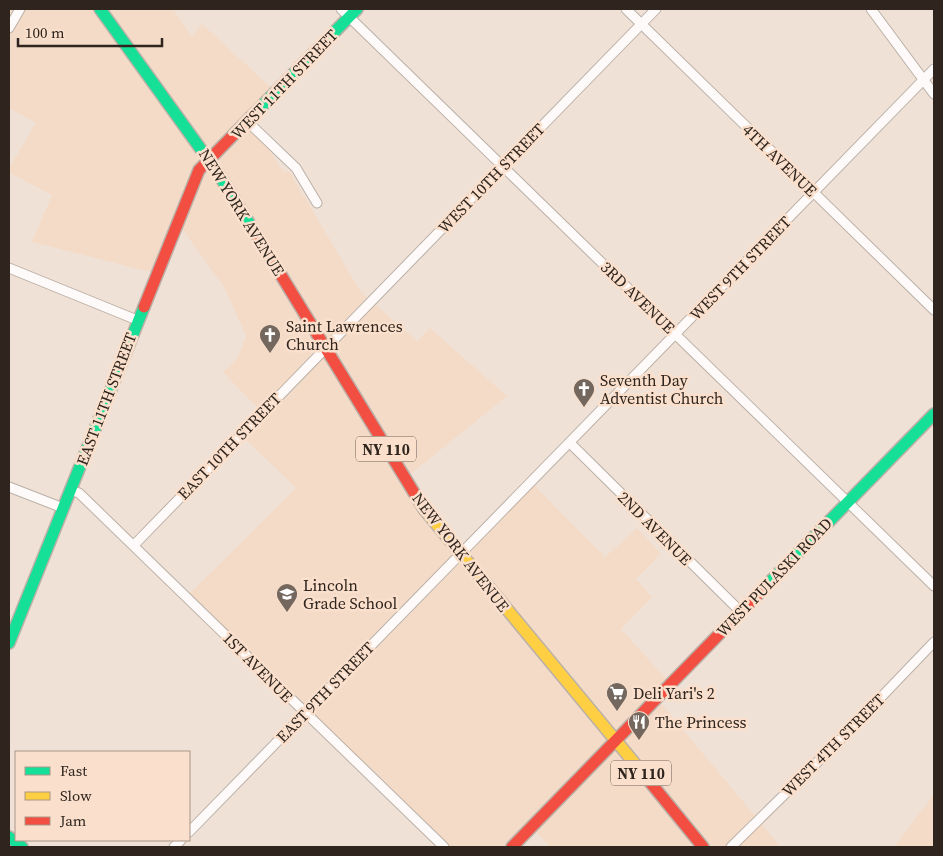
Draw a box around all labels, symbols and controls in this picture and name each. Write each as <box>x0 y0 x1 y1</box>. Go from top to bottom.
scale bar <box>18 15 161 47</box>
text: 100 m <box>25 22 65 43</box>
street label: WEST 11TH STREET <box>226 24 343 144</box>
street label: WEST 10TH STREET <box>433 118 550 238</box>
street label: 4TH AVENUE <box>738 119 822 201</box>
street label: NEW YORK AVENUE <box>194 144 290 280</box>
street label: WEST 9TH STREET <box>684 211 796 325</box>
street label: 3RD AVENUE <box>596 256 680 338</box>
place label: Saint Lawrences Church <box>286 315 403 355</box>
church icon: Saint Lawrences Church <box>258 323 282 354</box>
street label: EAST 11TH STREET <box>71 329 142 469</box>
place label: Seventh Day Adventist Church <box>600 369 724 409</box>
church icon: Seventh Day Adventist Church <box>572 377 596 408</box>
street label: EAST 10TH STREET <box>172 388 286 504</box>
road number: NY 110 <box>356 436 416 462</box>
street label: 2ND AVENUE <box>613 486 697 570</box>
street label: NEW YORK AVENUE <box>407 488 515 616</box>
street label: WEST PULASKI ROAD <box>711 513 837 641</box>
place label: Lincoln Grade School <box>303 574 397 614</box>
school or university icon: Lincoln Grade School <box>275 582 299 613</box>
street label: 1ST AVENUE <box>218 627 298 707</box>
street label: EAST 9TH STREET <box>271 636 379 747</box>
supermarket icon: Deli Yari's 2 <box>605 681 629 712</box>
place label: Deli Yari's 2 <box>633 682 715 704</box>
street label: WEST 4TH STREET <box>777 688 890 801</box>
restaurant icon: The Princess <box>627 710 651 741</box>
place label: The Princess <box>655 711 747 733</box>
legend <box>15 751 190 841</box>
text: Fast <box>60 760 87 781</box>
road number: NY 110 <box>611 760 671 786</box>
text: Slow <box>60 785 92 806</box>
text: Jam <box>59 810 87 831</box>

